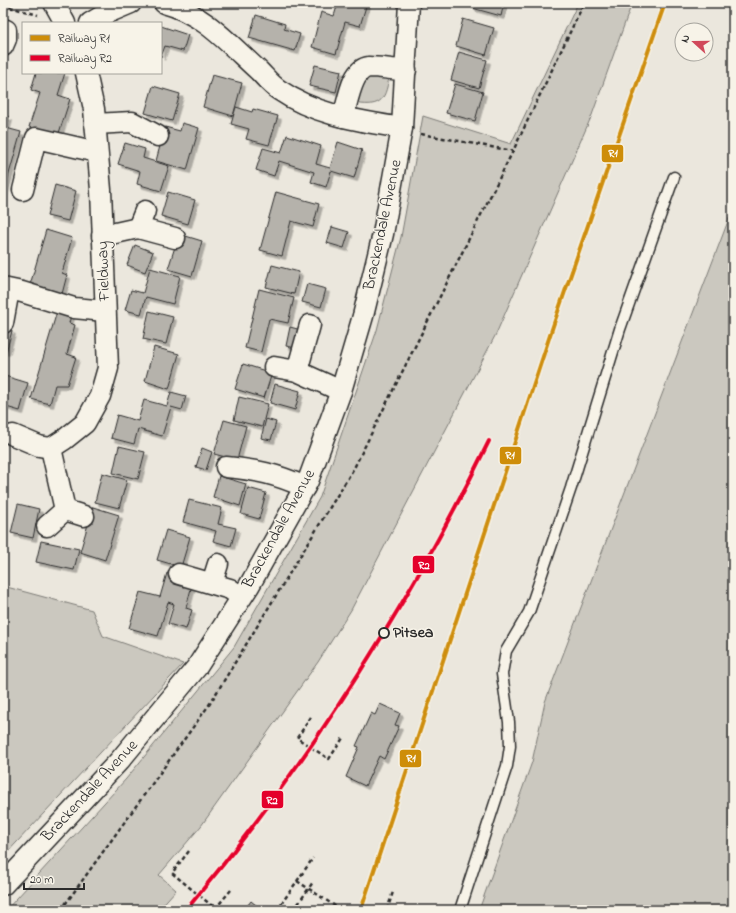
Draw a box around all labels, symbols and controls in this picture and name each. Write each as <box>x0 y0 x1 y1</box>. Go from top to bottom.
legend <box>22 22 162 74</box>
north arrow <box>674 22 714 62</box>
text: Railway R1 <box>58 30 110 49</box>
text: N <box>677 32 694 45</box>
text: Railway R2 <box>58 50 112 69</box>
line badge: R1 <box>601 144 624 163</box>
text: R1 <box>607 146 618 162</box>
street label: Brackendale Avenue <box>357 157 409 293</box>
street label: Fieldway <box>91 240 117 302</box>
line badge: R1 <box>499 446 522 465</box>
text: R1 <box>504 448 515 464</box>
street label: Brackendale Avenue <box>236 464 322 594</box>
line badge: R2 <box>412 555 435 574</box>
text: R2 <box>417 558 430 574</box>
place label: Pitsea <box>393 621 434 645</box>
marker: Pitsea <box>378 627 390 639</box>
street label: Brackendale Avenue <box>35 734 145 849</box>
line badge: R1 <box>399 749 422 768</box>
text: R1 <box>405 751 416 767</box>
line badge: R2 <box>261 790 284 809</box>
text: R2 <box>265 793 278 809</box>
scale bar <box>24 865 84 891</box>
text: 20 m <box>30 871 53 889</box>

